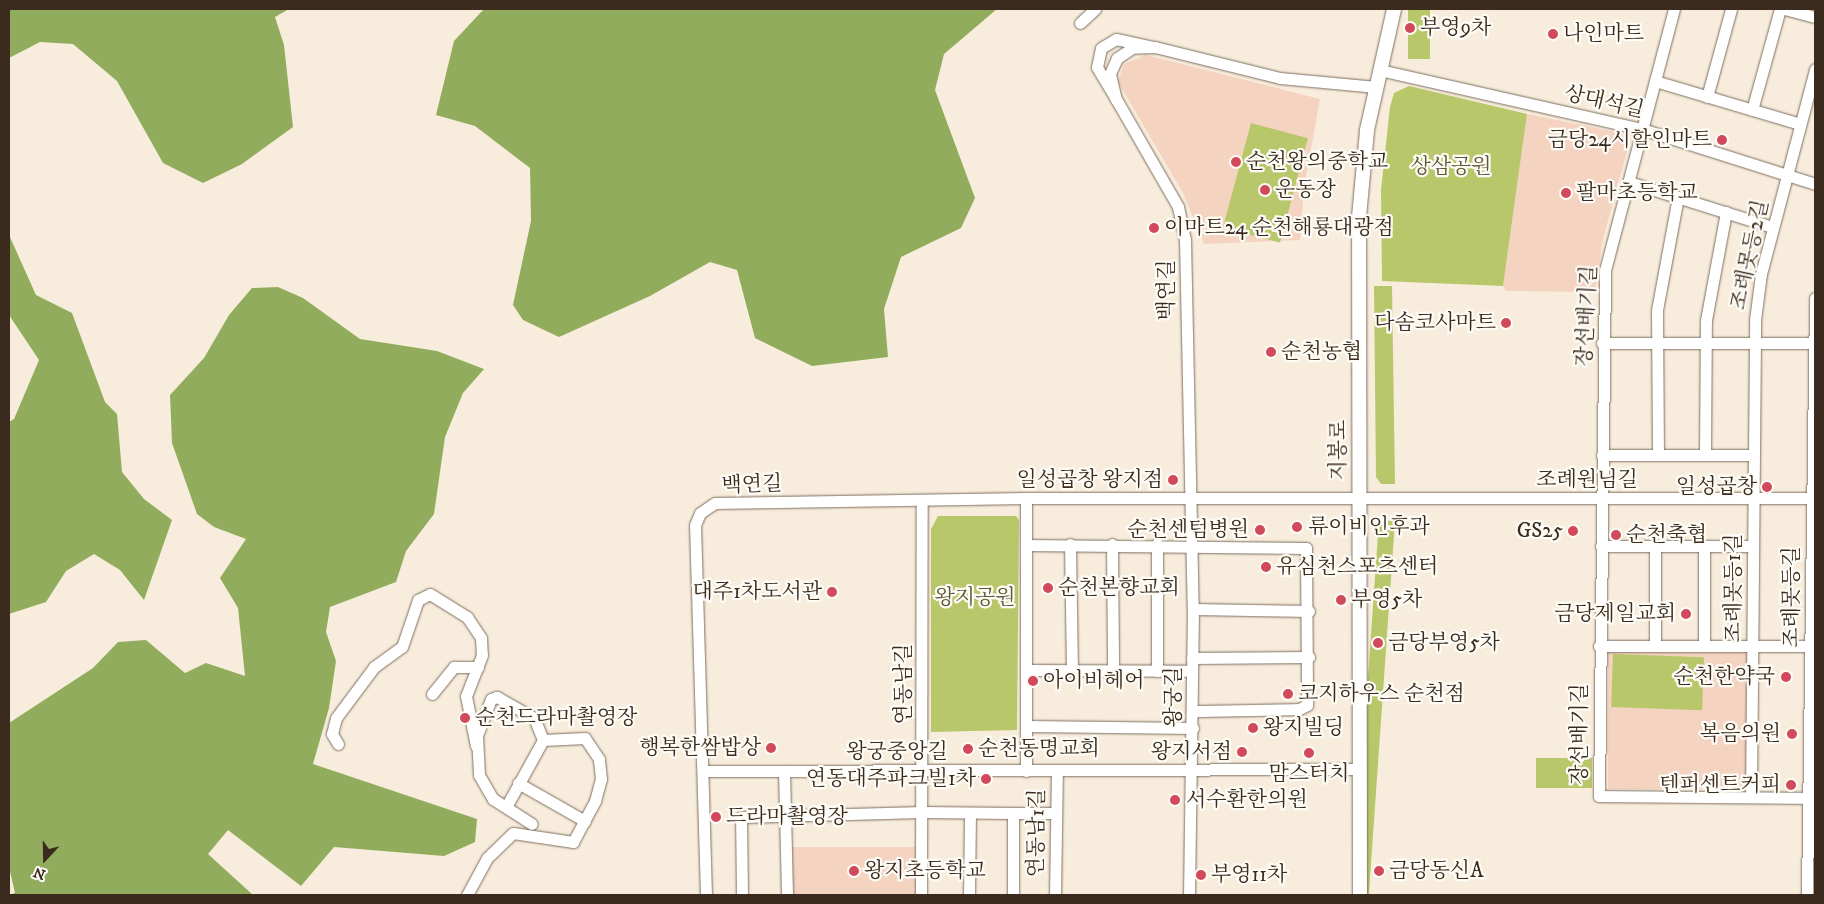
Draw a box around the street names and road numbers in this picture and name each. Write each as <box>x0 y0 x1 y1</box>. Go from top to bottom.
street label: 상대석길 <box>1562 81 1646 123</box>
street label: 조례못등2길 <box>1726 198 1774 312</box>
street label: 백연길 <box>1154 260 1180 320</box>
street label: 장선배기길 <box>1572 265 1602 367</box>
street label: 지봉로 <box>1326 420 1352 480</box>
street label: 조례원님길 <box>1536 467 1638 493</box>
street label: 백연길 <box>721 471 783 499</box>
street label: 조례못등1길 <box>1721 533 1747 643</box>
street label: 조례못등길 <box>1779 546 1805 648</box>
street label: 연동남길 <box>891 643 917 725</box>
street label: 왕궁길 <box>1161 667 1187 727</box>
street label: 장선배기길 <box>1567 683 1593 785</box>
street label: 왕궁중앙길 <box>846 739 948 765</box>
street label: 연동남1길 <box>1024 788 1050 878</box>

